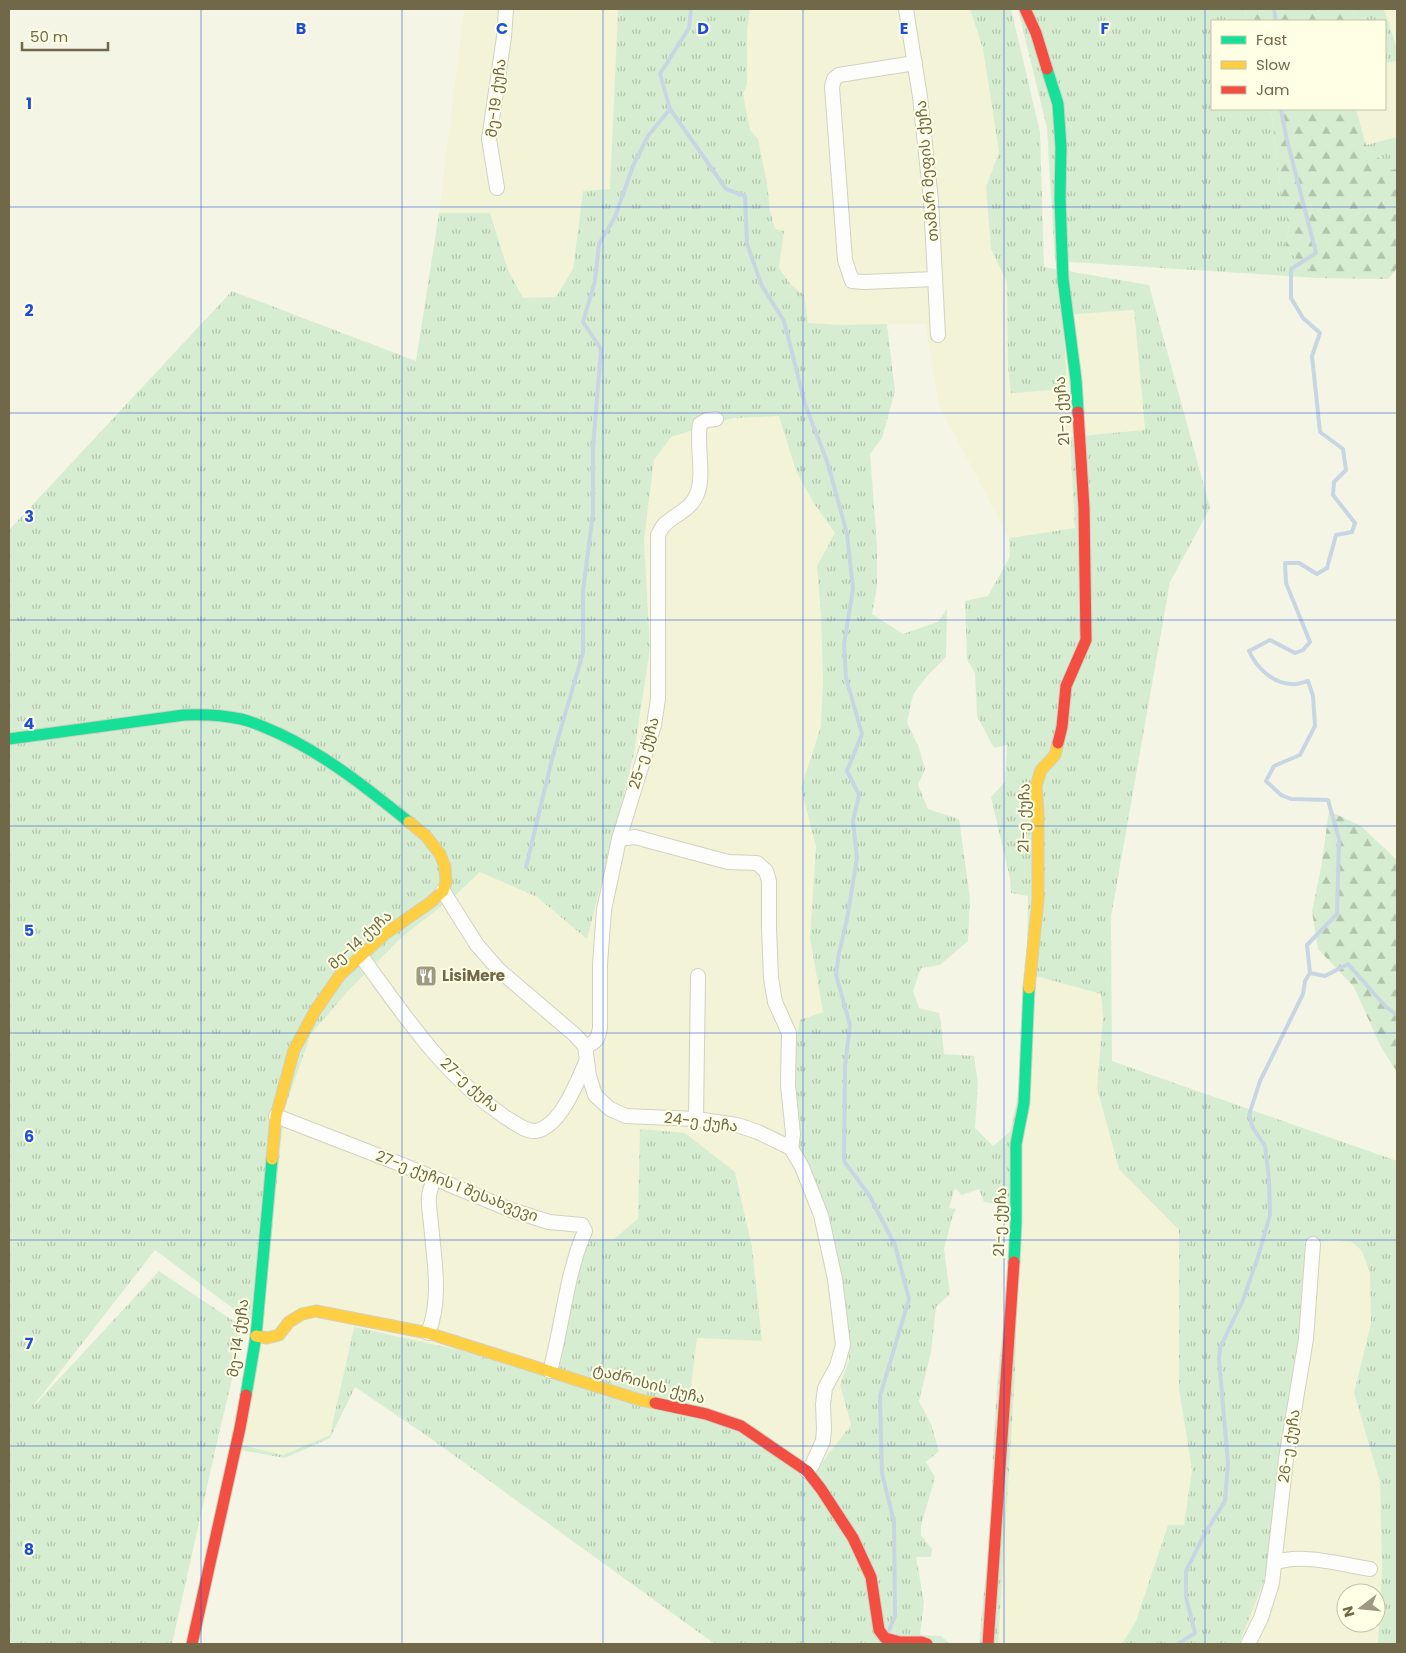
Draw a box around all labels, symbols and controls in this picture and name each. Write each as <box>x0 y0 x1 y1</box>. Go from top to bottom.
text: B <box>296 17 306 40</box>
text: C <box>496 17 508 40</box>
text: D <box>697 17 709 40</box>
text: E <box>900 17 908 40</box>
text: F <box>1101 17 1110 40</box>
scale bar <box>22 20 109 52</box>
legend <box>1211 20 1386 110</box>
text: 50 m <box>30 26 68 47</box>
text: Fast <box>1256 29 1287 50</box>
text: Slow <box>1256 54 1291 75</box>
street label: მე-19 ქუჩა <box>480 57 511 139</box>
text: Jam <box>1256 79 1290 100</box>
text: 1 <box>26 92 32 115</box>
street label: თამარ მეფის ქუჩა <box>910 99 943 243</box>
text: 2 <box>24 299 34 322</box>
street label: 21-ე ქუჩა <box>1049 376 1074 446</box>
text: 3 <box>24 505 34 528</box>
text: 4 <box>24 712 35 735</box>
street label: 25-ე ქუჩა <box>623 714 664 791</box>
street label: 21-ე ქუჩა <box>1012 783 1035 853</box>
street label: მე-14 ქუჩა <box>323 905 396 974</box>
text: 5 <box>24 919 34 942</box>
restaurant icon: LisiMere <box>414 964 438 988</box>
place label: LisiMere <box>442 965 505 986</box>
street label: 27-ე ქუჩა <box>436 1052 504 1117</box>
street label: 24-ე ქუჩა <box>663 1107 739 1136</box>
text: 6 <box>24 1125 34 1148</box>
street label: 27-ე ქუჩის I შესახვევი <box>373 1145 541 1226</box>
street label: 21-ე ქუჩა <box>988 1187 1011 1257</box>
street label: მე-14 ქუჩა <box>222 1297 253 1379</box>
text: 7 <box>25 1332 34 1355</box>
street label: ტაძრისის ქუჩა <box>591 1358 708 1409</box>
street label: 26-ე ქუჩა <box>1272 1408 1305 1484</box>
text: 8 <box>24 1538 34 1561</box>
north arrow <box>1336 1583 1386 1633</box>
text: N <box>1337 1604 1360 1619</box>

